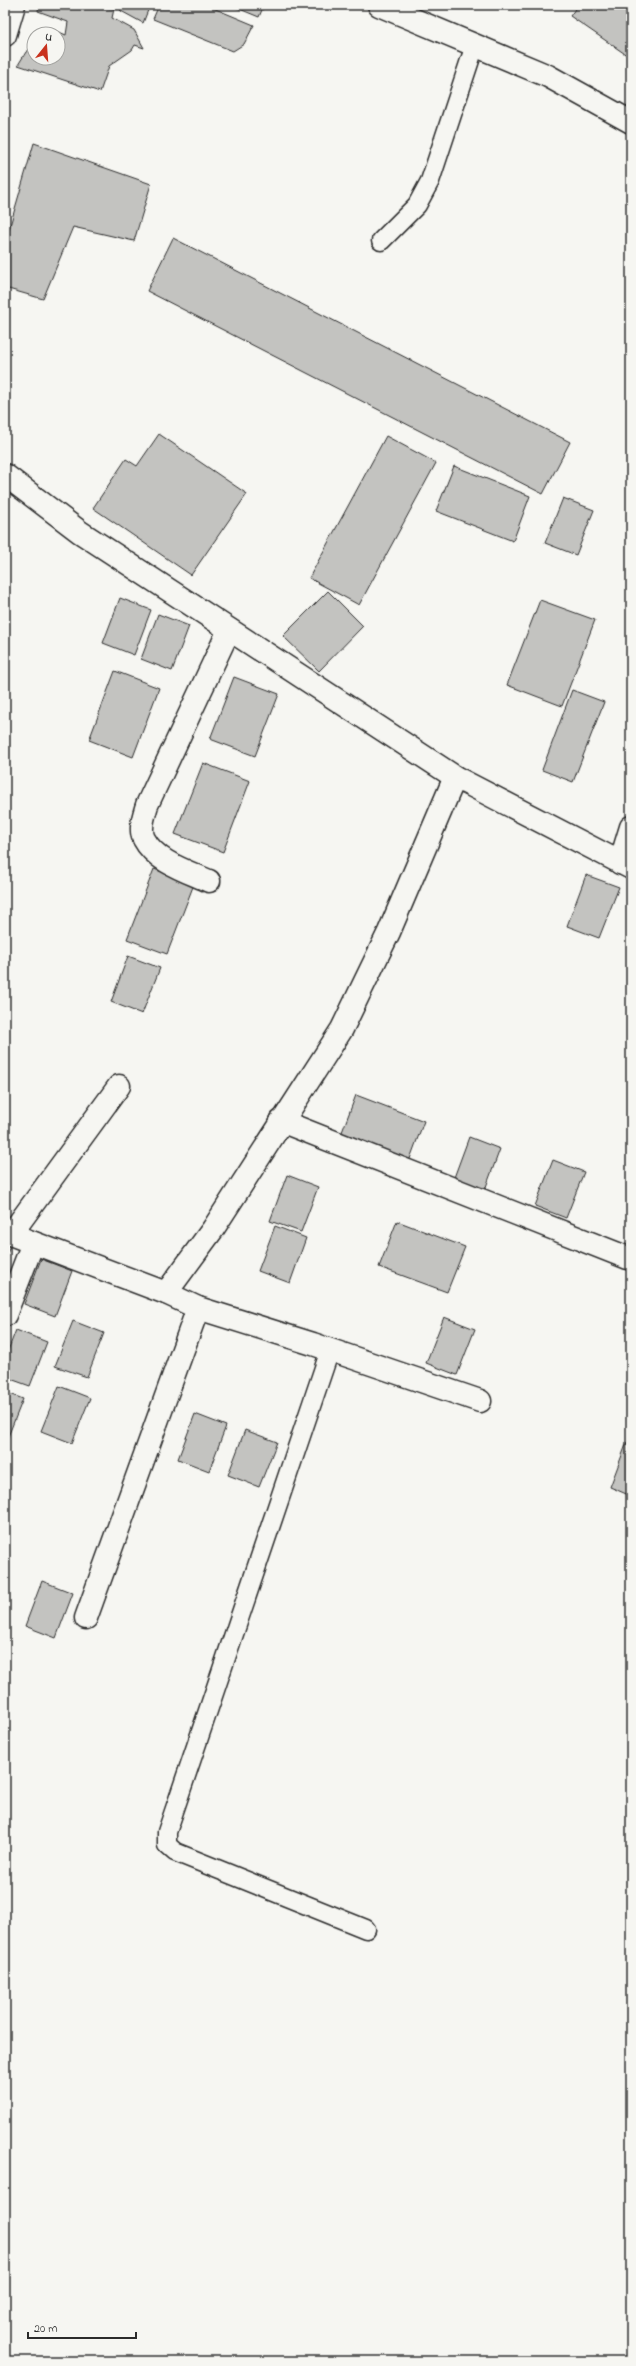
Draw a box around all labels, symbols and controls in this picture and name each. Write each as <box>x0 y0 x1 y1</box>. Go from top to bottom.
north arrow <box>26 26 66 66</box>
text: U <box>43 29 54 46</box>
scale bar <box>28 2314 136 2340</box>
text: 20 m <box>34 2320 57 2338</box>

